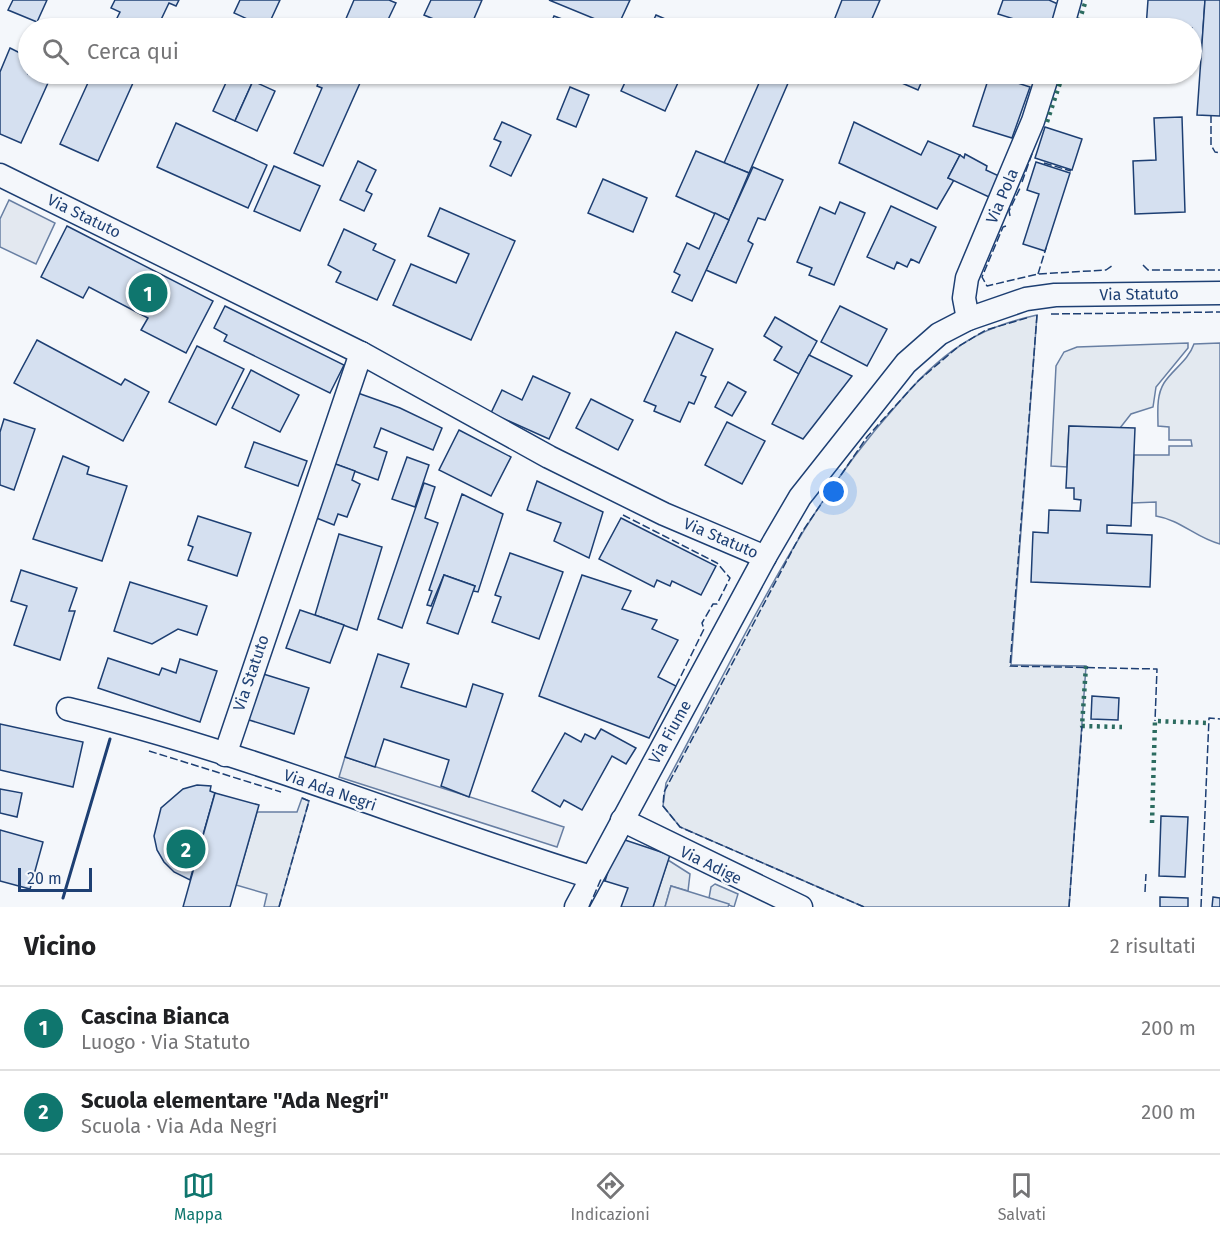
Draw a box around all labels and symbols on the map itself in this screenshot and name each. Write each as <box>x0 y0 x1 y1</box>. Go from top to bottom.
street label: Via Pola <box>982 166 1022 226</box>
street label: Via Statuto <box>44 190 124 242</box>
pin: 1 <box>128 270 168 316</box>
street label: Via Statuto <box>1099 284 1179 304</box>
your location <box>819 477 848 506</box>
street label: Via Statuto <box>681 514 761 562</box>
street label: Via Statuto <box>229 632 273 714</box>
street label: Via Fiume <box>645 697 695 767</box>
street label: Via Ada Negri <box>281 765 379 815</box>
pin: 2 <box>166 826 206 872</box>
street label: Via Adige <box>677 842 745 888</box>
scale bar <box>18 865 92 892</box>

